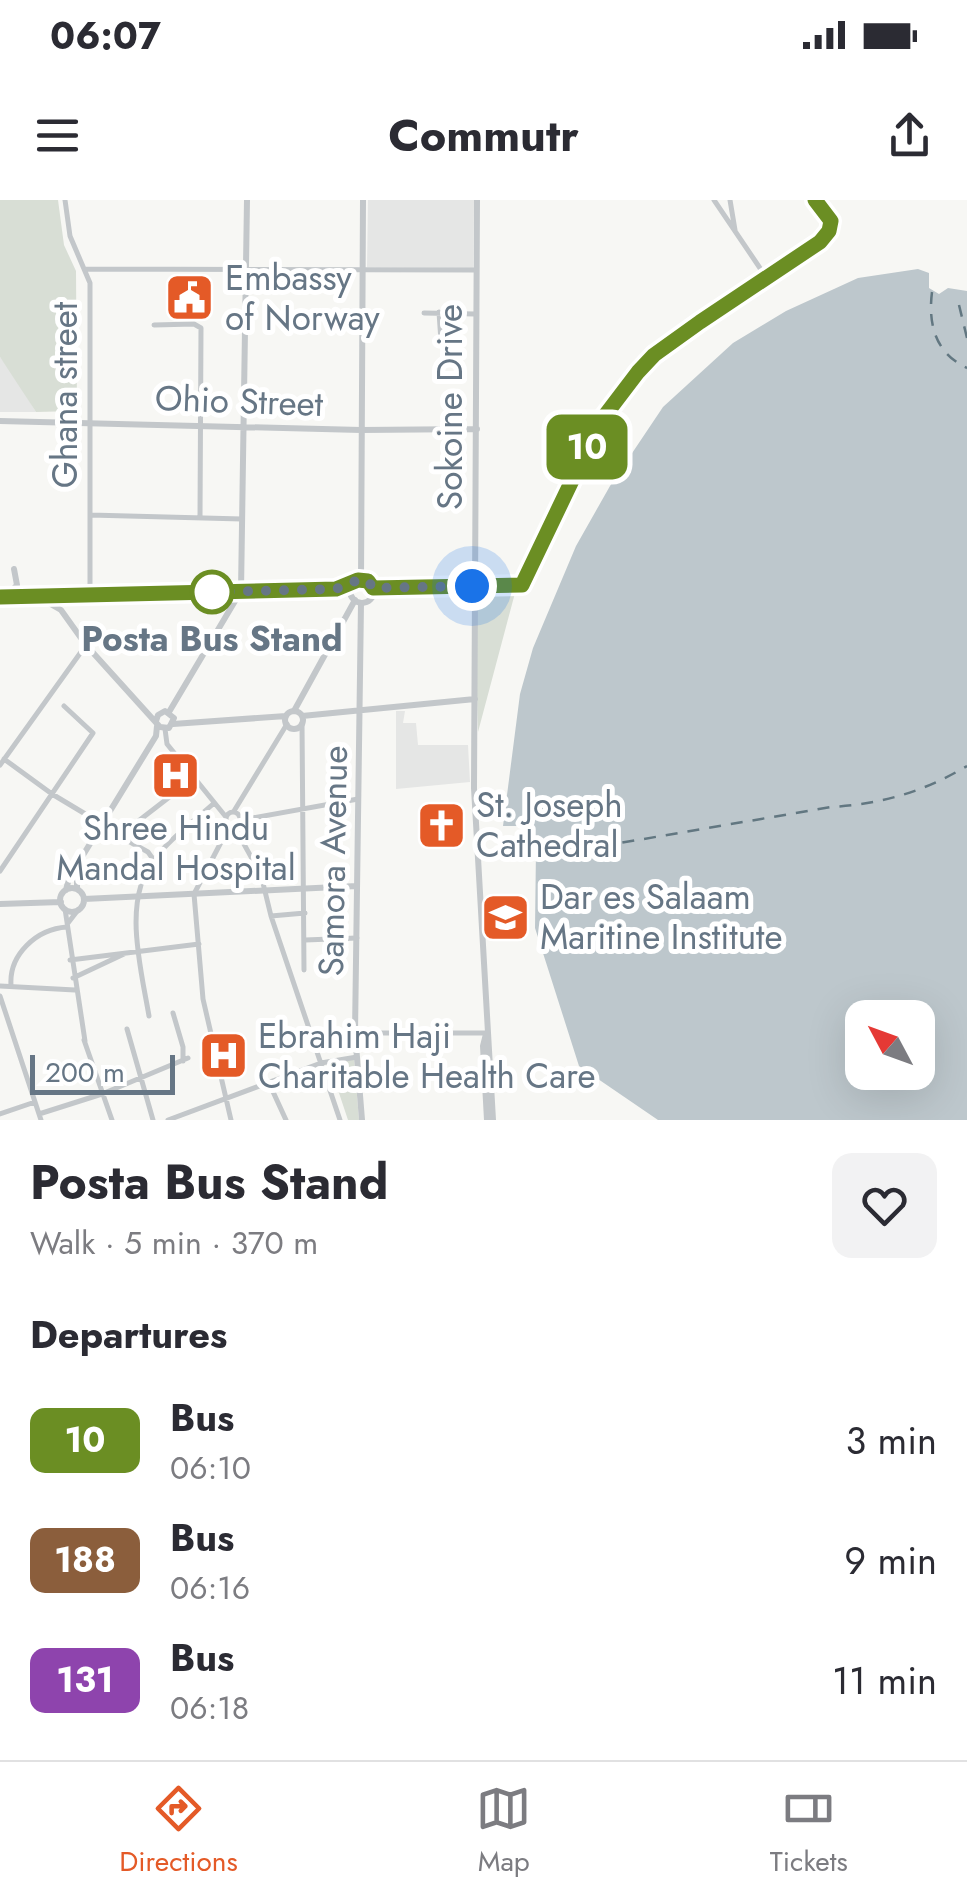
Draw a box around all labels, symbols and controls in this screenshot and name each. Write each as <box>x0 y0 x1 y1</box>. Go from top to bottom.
text: 06:07 <box>50 8 161 63</box>
text: Commutr <box>388 103 579 168</box>
icon: menu <box>30 108 85 163</box>
icon: share <box>882 108 937 163</box>
place label: Embassy of Norway <box>225 253 380 343</box>
public building icon: Embassy of Norway <box>164 272 216 324</box>
street label: Ghana street <box>40 301 90 488</box>
street label: Sokoine Drive <box>425 304 475 510</box>
street label: Ohio Street <box>154 373 325 429</box>
line badge: 10 <box>542 414 632 480</box>
text: 10 <box>567 422 608 472</box>
your location <box>447 561 497 611</box>
marker: Posta Bus Stand <box>191 571 233 613</box>
place label: Posta Bus Stand <box>81 614 343 664</box>
street label: Samora Avenue <box>306 745 360 977</box>
hospital icon: Shree Hindu Mandal Hospital <box>150 750 202 802</box>
place label: St. Joseph Cathedral <box>476 780 623 870</box>
church icon: St. Joseph Cathedral <box>415 799 467 851</box>
place label: Shree Hindu Mandal Hospital <box>56 803 296 893</box>
place label: Dar es Salaam Maritine Institute <box>540 872 782 962</box>
school or university icon: Dar es Salaam Maritine Institute <box>479 891 531 943</box>
north arrow <box>845 1000 935 1090</box>
map controls <box>845 1000 935 1090</box>
place label: Ebrahim Haji Charitable Health Care <box>258 1011 596 1101</box>
hospital icon: Ebrahim Haji Charitable Health Care <box>197 1030 249 1082</box>
scale bar <box>30 1050 175 1094</box>
text: 200 m <box>45 1052 125 1093</box>
text: Posta Bus Stand <box>30 1148 388 1217</box>
button: heart <box>832 1153 937 1258</box>
text: Walk · 5 min · 370 m <box>30 1220 318 1266</box>
text: Departures <box>30 1307 227 1362</box>
text: Bus <box>170 1390 234 1445</box>
text: 3 min <box>845 1413 937 1468</box>
text: 10 <box>65 1415 106 1465</box>
text: 06:10 <box>170 1445 251 1491</box>
text: Bus <box>170 1510 234 1565</box>
text: 9 min <box>844 1533 937 1588</box>
text: 188 <box>54 1535 116 1585</box>
text: 06:16 <box>170 1565 250 1611</box>
text: Bus <box>170 1630 234 1685</box>
text: 11 min <box>832 1653 937 1708</box>
text: 131 <box>56 1655 114 1705</box>
text: 06:18 <box>170 1685 249 1731</box>
tab: Directions <box>119 1781 238 1882</box>
tab: Map <box>476 1781 531 1882</box>
tab: Tickets <box>770 1781 848 1882</box>

